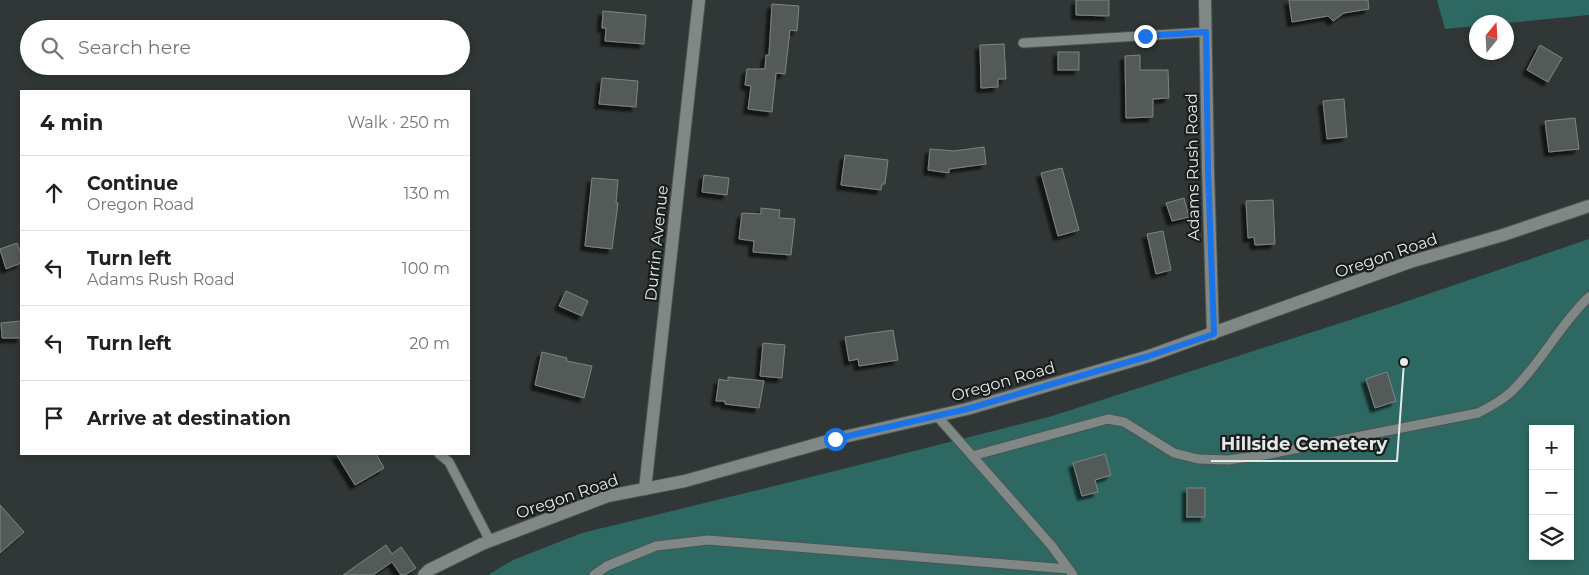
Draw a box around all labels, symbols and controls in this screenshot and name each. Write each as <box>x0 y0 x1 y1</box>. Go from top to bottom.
north arrow <box>1469 15 1514 60</box>
search box <box>20 20 470 75</box>
route end <box>1134 25 1157 48</box>
icon: search <box>38 34 66 62</box>
text: Search here <box>78 36 191 59</box>
street label: Adams Rush Road <box>1182 93 1203 241</box>
text: 4 min <box>40 110 103 135</box>
text: Walk · 250 m <box>347 113 450 132</box>
text: Continue <box>87 172 178 195</box>
icon: ahead <box>40 179 68 207</box>
text: 130 m <box>403 184 450 203</box>
street label: Durrin Avenue <box>641 184 672 302</box>
text: Oregon Road <box>87 195 194 214</box>
street label: Oregon Road <box>1332 229 1440 282</box>
text: Turn left <box>87 247 172 270</box>
icon: left <box>40 254 68 282</box>
text: 100 m <box>402 259 450 278</box>
text: Adams Rush Road <box>87 270 235 289</box>
icon: left <box>40 329 68 357</box>
text: Turn left <box>87 332 172 355</box>
text: 20 m <box>409 334 450 353</box>
street label: Oregon Road <box>949 358 1057 405</box>
icon: arrive <box>40 404 68 432</box>
text: Arrive at destination <box>87 407 291 430</box>
map controls <box>1529 425 1574 560</box>
button: + <box>1529 425 1574 470</box>
route start <box>824 428 847 451</box>
callout: Hillside Cemetery <box>1211 428 1397 461</box>
text: Hillside Cemetery <box>1221 433 1387 455</box>
street label: Oregon Road <box>513 470 621 523</box>
button: − <box>1529 470 1574 515</box>
button: layers <box>1529 515 1574 560</box>

